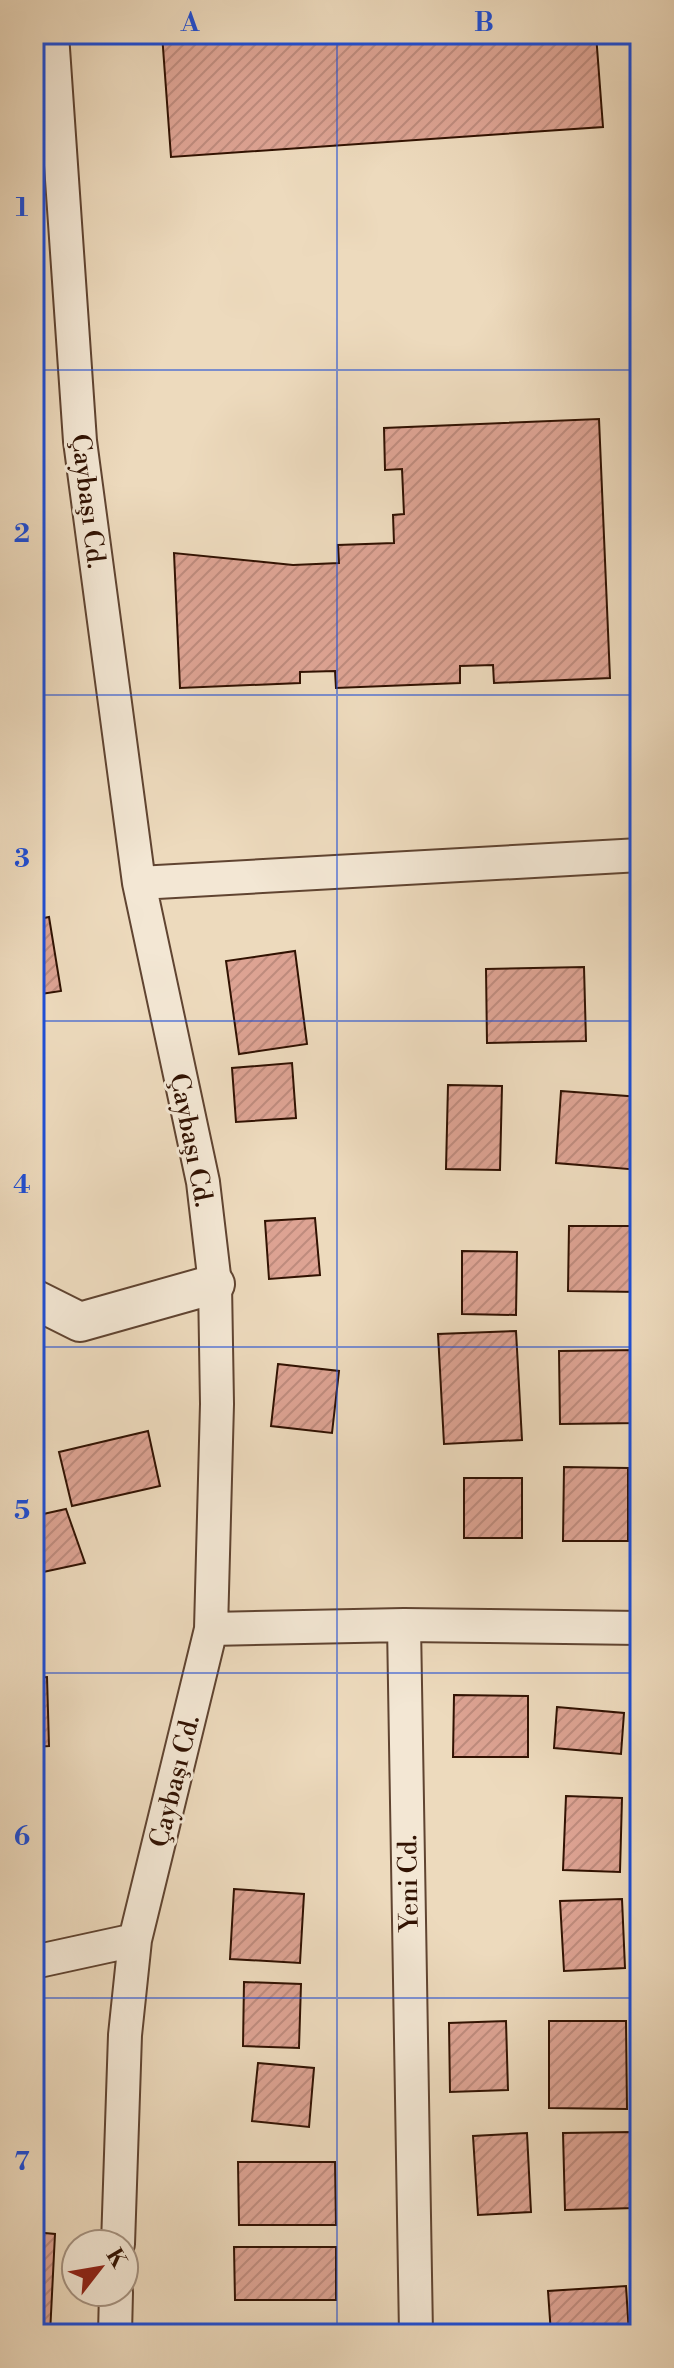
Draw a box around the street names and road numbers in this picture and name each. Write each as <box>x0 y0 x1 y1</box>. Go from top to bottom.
street label: Çaybaşı Cd. <box>64 432 112 570</box>
street label: Çaybaşı Cd. <box>162 1071 220 1210</box>
street label: Çaybaşı Cd. <box>143 1712 207 1851</box>
street label: Yeni Cd. <box>392 1835 426 1933</box>

